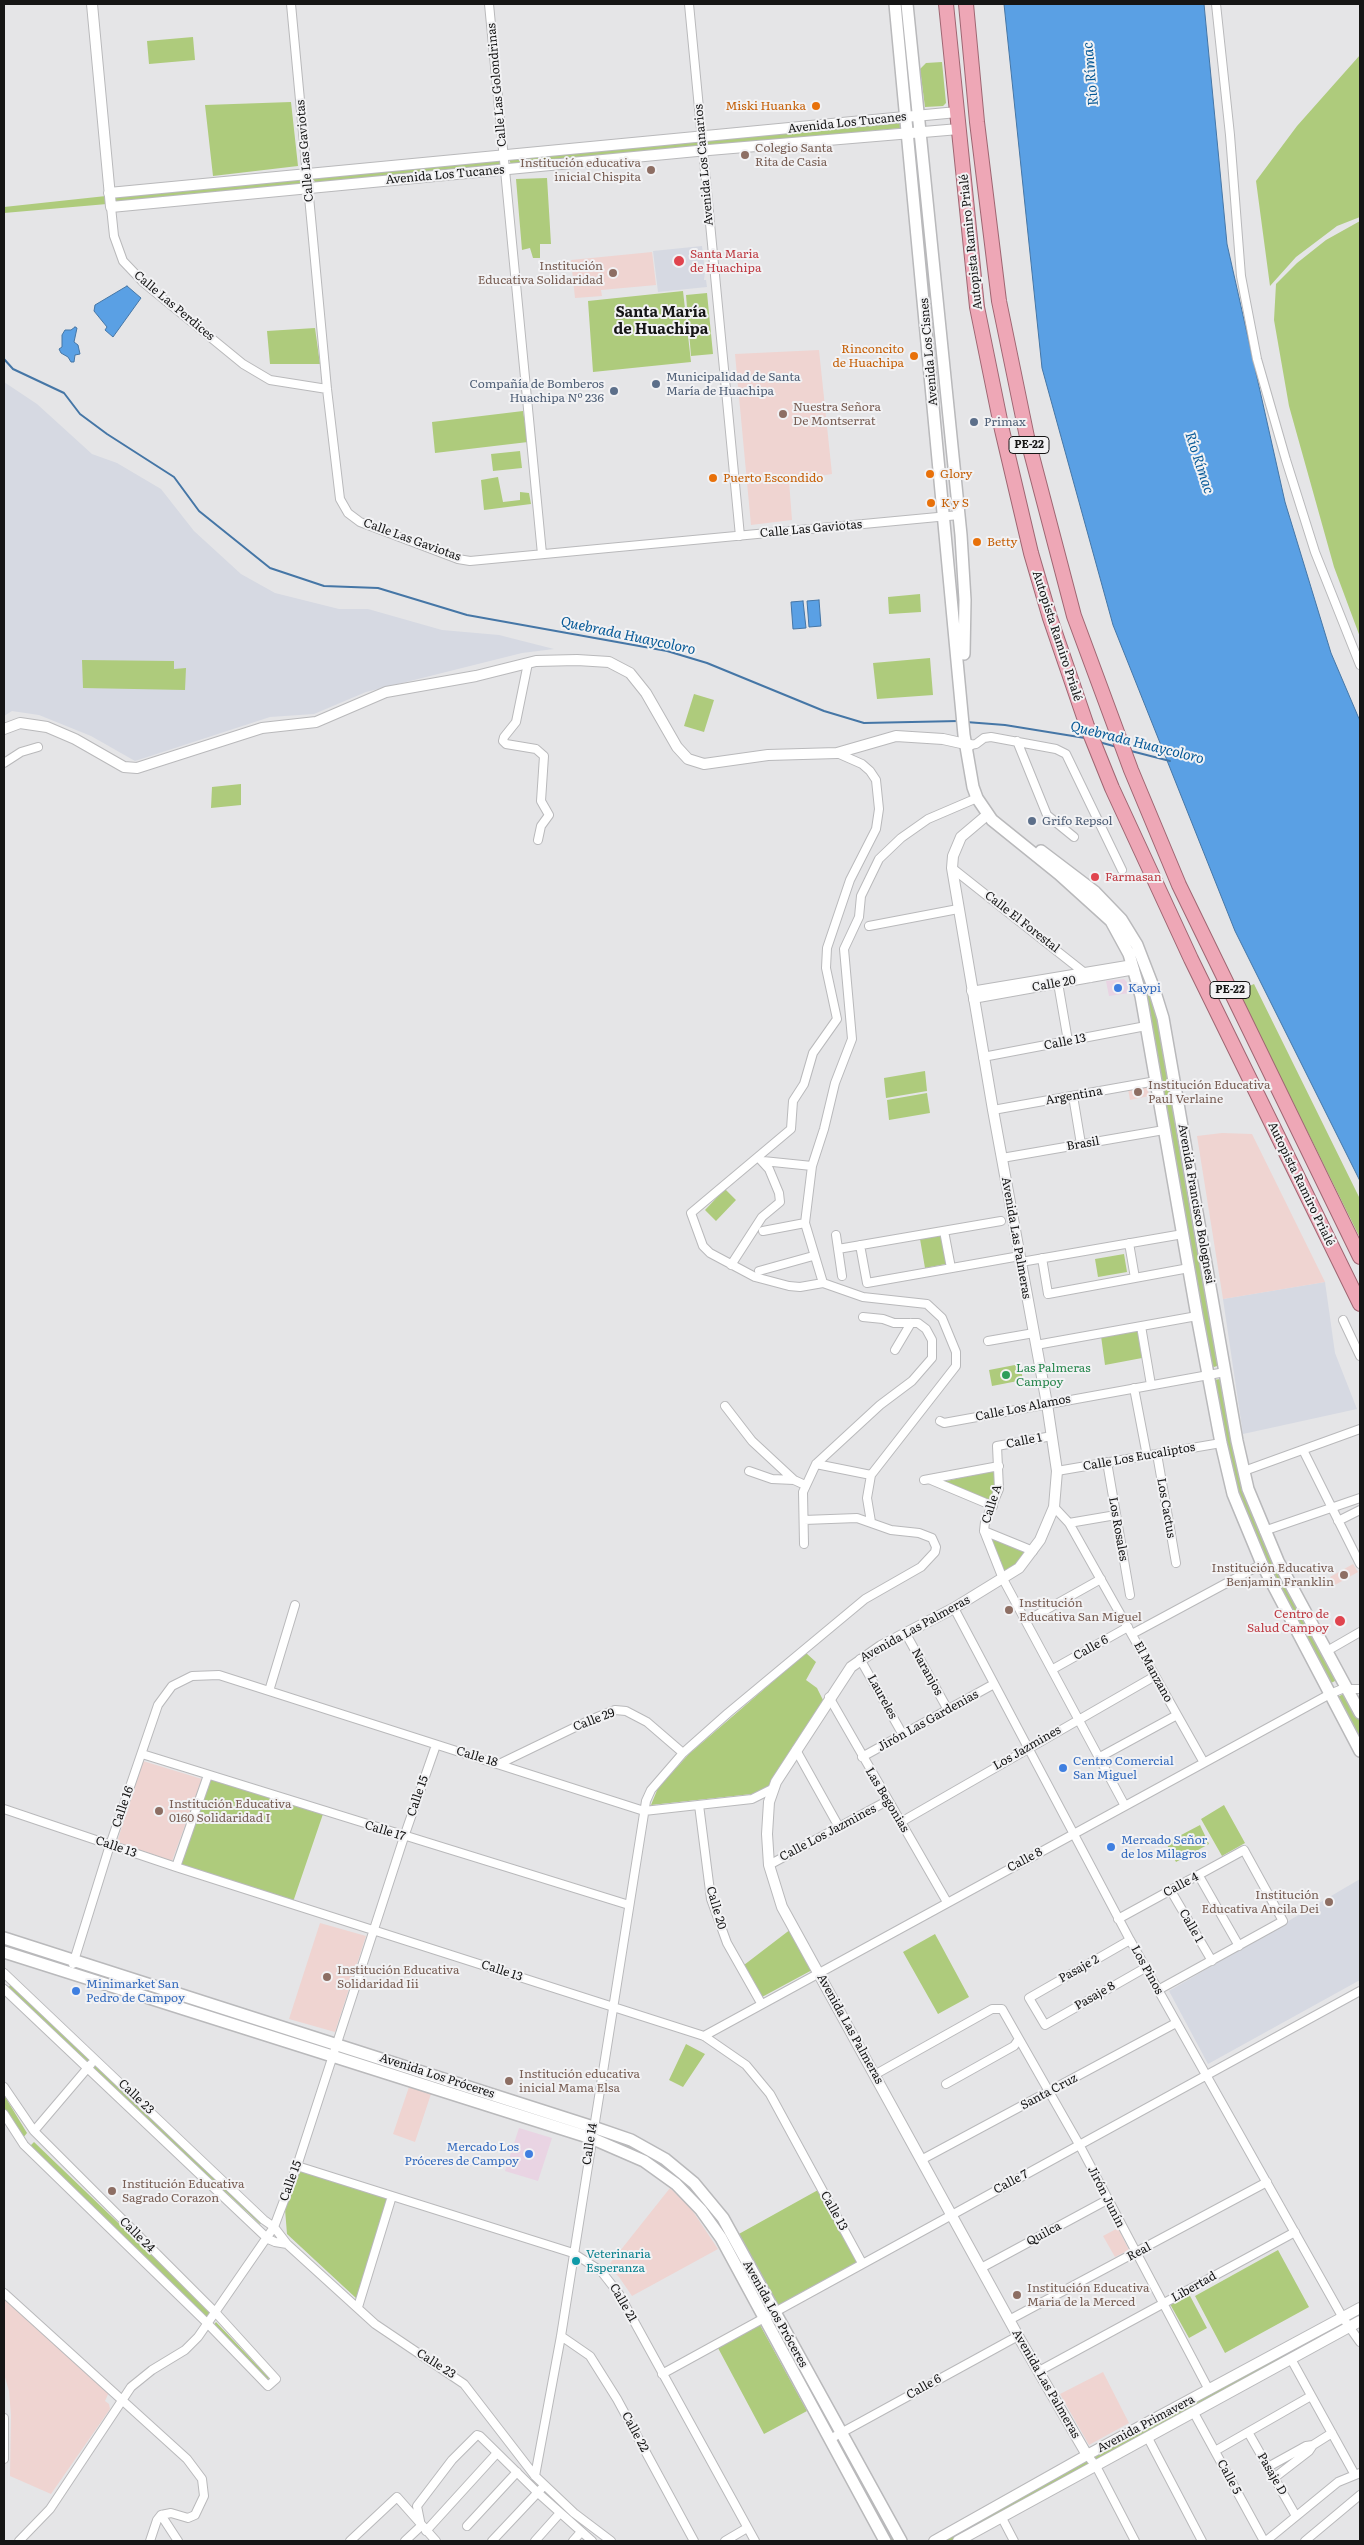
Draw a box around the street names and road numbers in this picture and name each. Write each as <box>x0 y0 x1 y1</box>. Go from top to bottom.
street label: Calle Las Golondrinas <box>484 22 510 148</box>
street label: Calle Las Gaviotas <box>293 99 317 203</box>
street label: Avenida Los Canarios <box>692 104 716 226</box>
street label: Avenida Los Tucanes <box>787 110 907 136</box>
street label: Avenida Los Tucanes <box>385 163 505 187</box>
street label: Autopista Ramiro Prialé <box>957 173 985 311</box>
street label: Calle Las Perdices <box>131 268 217 344</box>
street label: Avenida Los Cisnes <box>917 297 941 407</box>
road number: PE-22 <box>1009 436 1049 454</box>
street label: Calle Las Gaviotas <box>361 516 463 564</box>
street label: Calle Las Gaviotas <box>759 517 863 541</box>
street label: Autopista Ramiro Prialé <box>1029 569 1085 703</box>
street label: Calle El Forestal <box>982 888 1062 956</box>
street label: Calle 20 <box>1031 973 1077 995</box>
road number: PE-22 <box>1210 982 1250 998</box>
street label: Calle 13 <box>1043 1031 1087 1053</box>
street label: Argentina <box>1044 1084 1104 1108</box>
street label: Autopista Ramiro Prialé <box>1265 1119 1337 1249</box>
street label: Avenida Francisco Bolognesi <box>1175 1123 1217 1285</box>
street label: Brasil <box>1065 1134 1101 1154</box>
street label: Avenida Las Palmeras <box>998 1176 1034 1300</box>
street label: Calle Los Alamos <box>974 1392 1072 1424</box>
street label: Calle 1 <box>1005 1430 1043 1452</box>
street label: Calle Los Eucaliptos <box>1082 1440 1196 1474</box>
street label: Los Cactus <box>1154 1477 1178 1539</box>
street label: Calle A <box>979 1483 1005 1525</box>
street label: Los Rosales <box>1105 1496 1131 1562</box>
street label: Avenida Las Palmeras <box>858 1593 972 1665</box>
street label: Calle 6 <box>1071 1633 1111 1663</box>
street label: El Manzano <box>1130 1639 1176 1705</box>
street label: Naranjos <box>908 1646 946 1698</box>
street label: Laureles <box>864 1672 900 1722</box>
street label: Jirón Las Gardenias <box>875 1687 981 1755</box>
street label: Calle 29 <box>571 1705 617 1735</box>
street label: Los Jazmines <box>991 1723 1063 1773</box>
street label: Calle 18 <box>454 1744 500 1770</box>
street label: Las Begonias <box>862 1765 912 1835</box>
street label: Calle 15 <box>404 1774 432 1818</box>
street label: Calle 16 <box>109 1785 137 1829</box>
street label: Calle Los Jazmines <box>777 1802 879 1864</box>
street label: Calle 17 <box>363 1818 407 1844</box>
street label: Calle 13 <box>93 1833 139 1861</box>
street label: Calle 8 <box>1005 1845 1045 1875</box>
street label: Calle 4 <box>1161 1870 1201 1900</box>
street label: Calle 20 <box>703 1885 729 1931</box>
street label: Calle 1 <box>1176 1907 1206 1945</box>
street label: Los Pinos <box>1128 1943 1166 1997</box>
street label: Pasaje 2 <box>1056 1952 1102 1986</box>
street label: Calle 13 <box>479 1958 525 1984</box>
street label: Avenida Las Palmeras <box>814 1972 886 2086</box>
street label: Pasaje 8 <box>1072 1979 1118 2013</box>
street label: Avenida Los Próceres <box>378 2051 496 2101</box>
street label: Santa Cruz <box>1018 2071 1080 2113</box>
street label: Calle 23 <box>115 2077 157 2117</box>
street label: Calle 14 <box>580 2122 600 2166</box>
street label: Calle 15 <box>277 2159 305 2203</box>
street label: Jirón Junín <box>1084 2164 1128 2230</box>
street label: Calle 7 <box>991 2167 1031 2197</box>
street label: Calle 13 <box>817 2189 851 2233</box>
street label: Calle 24 <box>116 2214 158 2256</box>
street label: Quilca <box>1024 2219 1064 2249</box>
street label: Real <box>1125 2240 1153 2264</box>
street label: Avenida Los Próceres <box>740 2258 810 2370</box>
street label: Libertad <box>1169 2269 1219 2305</box>
street label: Calle 21 <box>606 2281 640 2325</box>
street label: Avenida Las Palmeras <box>1009 2327 1083 2441</box>
street label: Calle 23 <box>414 2346 458 2382</box>
street label: Calle 6 <box>904 2372 944 2402</box>
street label: Avenida Primavera <box>1095 2392 1197 2456</box>
street label: Calle 22 <box>618 2409 652 2455</box>
street label: Pasaje D <box>1254 2450 1290 2498</box>
street label: Calle 5 <box>1214 2457 1244 2497</box>

